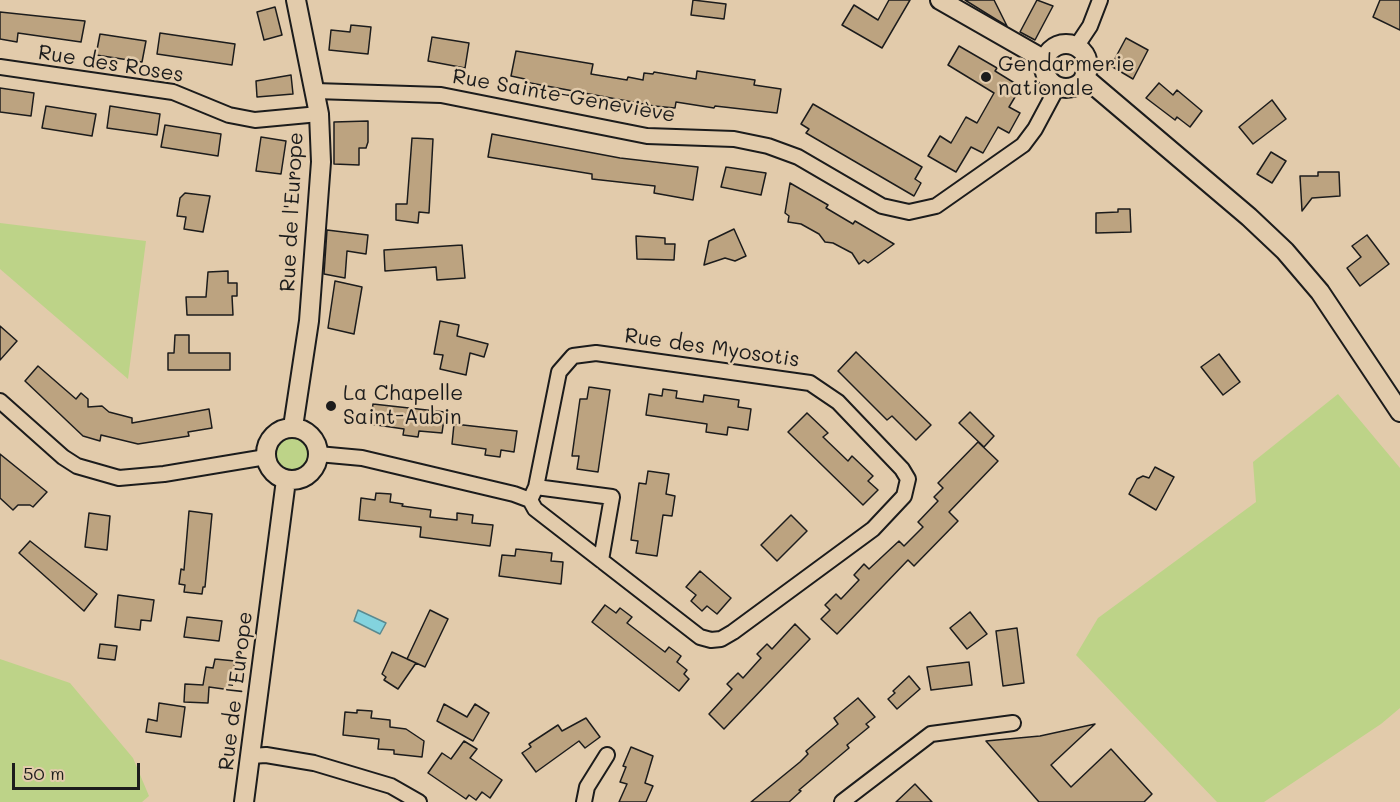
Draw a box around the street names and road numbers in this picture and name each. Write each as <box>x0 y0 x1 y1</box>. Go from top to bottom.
street label: Rue des Roses <box>36 40 186 88</box>
street label: Rue Sainte-Geneviève <box>451 64 677 128</box>
street label: Rue de l'Europe <box>275 131 309 293</box>
street label: Rue des Myosotis <box>623 323 801 373</box>
street label: Rue de l'Europe <box>214 610 258 772</box>

